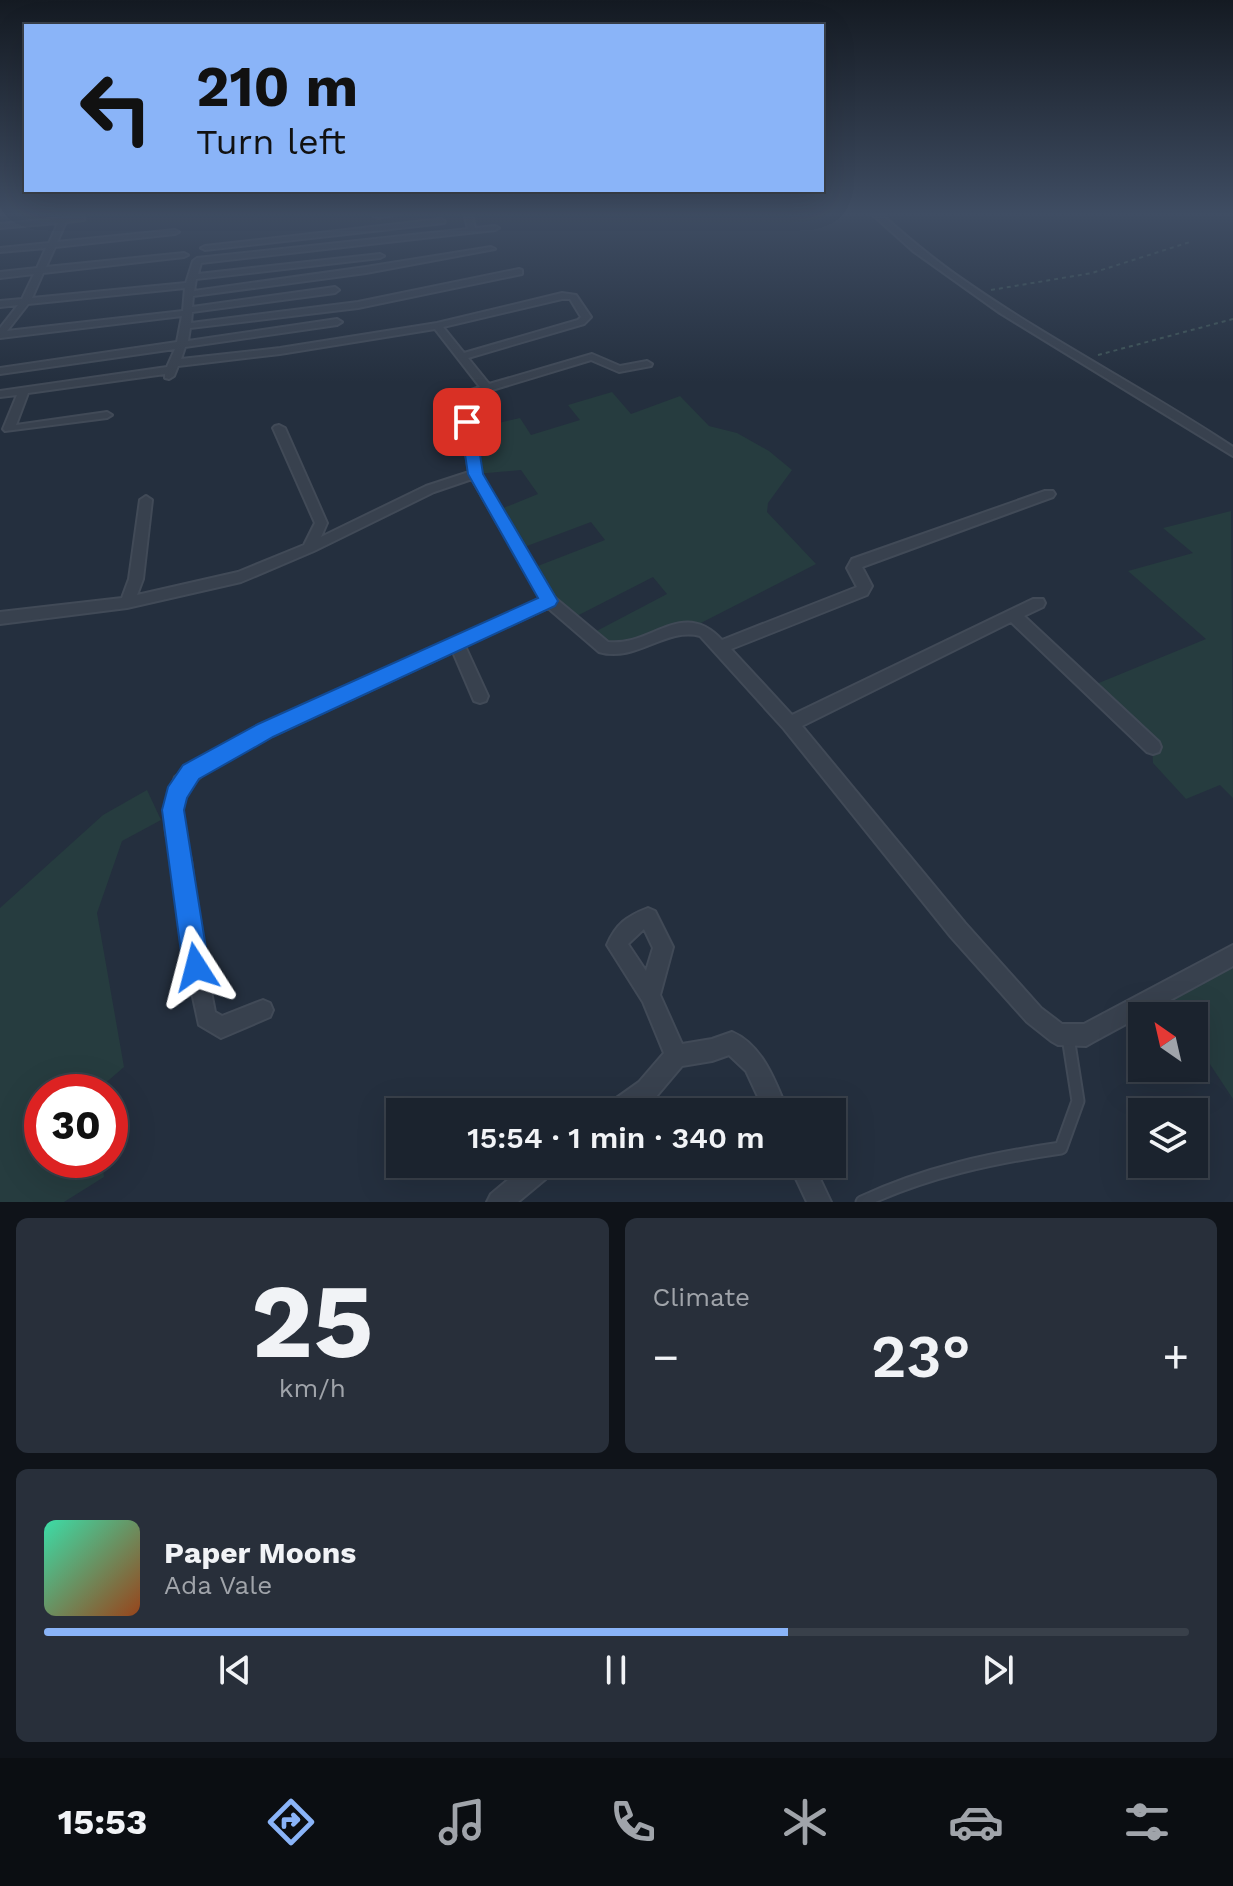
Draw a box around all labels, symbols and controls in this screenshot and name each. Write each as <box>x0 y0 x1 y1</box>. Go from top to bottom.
text: 210 m <box>196 54 358 120</box>
icon: left <box>64 56 168 160</box>
text: Turn left <box>196 121 346 163</box>
pin <box>433 388 501 456</box>
icon: arrive <box>445 400 489 444</box>
position arrow <box>154 925 238 1009</box>
north arrow <box>1128 1002 1208 1082</box>
map controls <box>1128 1002 1208 1178</box>
speed limit sign: 30 <box>24 1074 128 1178</box>
button: layers <box>1128 1098 1208 1178</box>
text: 15:54 · 1 min · 340 m <box>467 1120 765 1155</box>
text: 25 <box>251 1260 374 1382</box>
text: Climate <box>653 1282 750 1312</box>
text: 23° <box>871 1321 971 1392</box>
text: − <box>653 1331 679 1383</box>
text: + <box>1162 1331 1189 1383</box>
text: km/h <box>279 1373 346 1403</box>
text: Paper Moons <box>164 1535 356 1570</box>
text: Ada Vale <box>164 1570 272 1600</box>
icon: previous <box>213 1648 257 1692</box>
icon: pause <box>594 1648 638 1692</box>
icon: next <box>976 1648 1020 1692</box>
icon: directions <box>263 1794 319 1850</box>
icon: music <box>434 1794 490 1850</box>
icon: phone <box>605 1794 661 1850</box>
icon: climate <box>777 1794 833 1850</box>
icon: car <box>948 1794 1004 1850</box>
icon: filters <box>1119 1794 1175 1850</box>
text: 15:53 <box>58 1801 147 1843</box>

